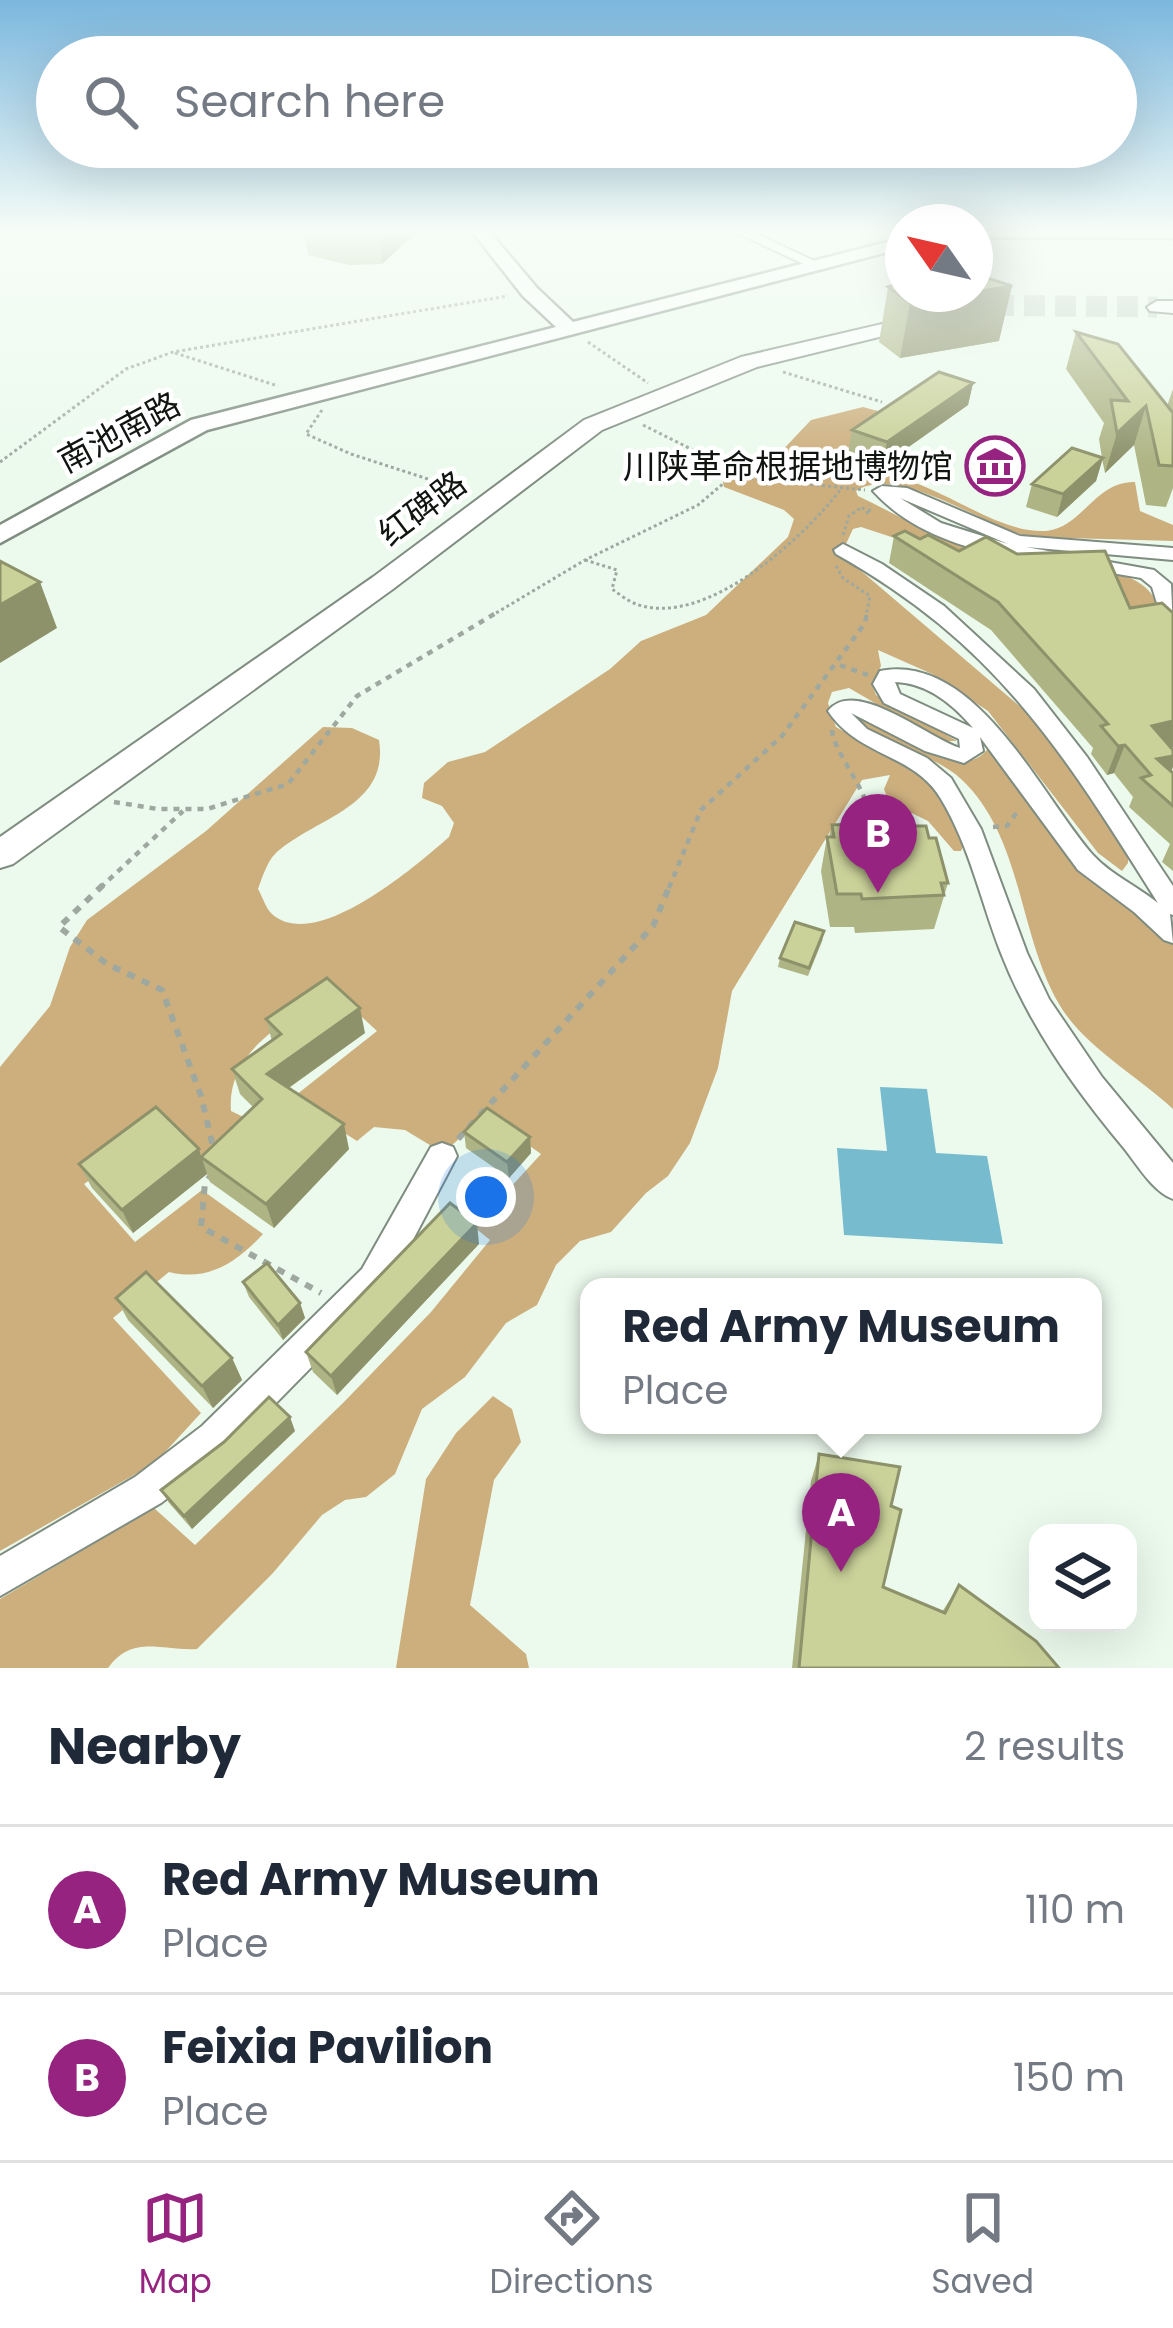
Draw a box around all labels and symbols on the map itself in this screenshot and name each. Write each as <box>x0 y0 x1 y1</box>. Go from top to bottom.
north arrow <box>885 204 993 312</box>
street label: 南池南路 <box>50 381 189 484</box>
museum icon: 川陕革命根据地博物馆 <box>964 435 1026 497</box>
place label: 川陕革命根据地博物馆 <box>623 443 953 490</box>
street label: 红碑路 <box>369 460 476 557</box>
pin: B <box>839 794 917 893</box>
your location <box>456 1167 516 1227</box>
pin: A <box>802 1473 880 1572</box>

